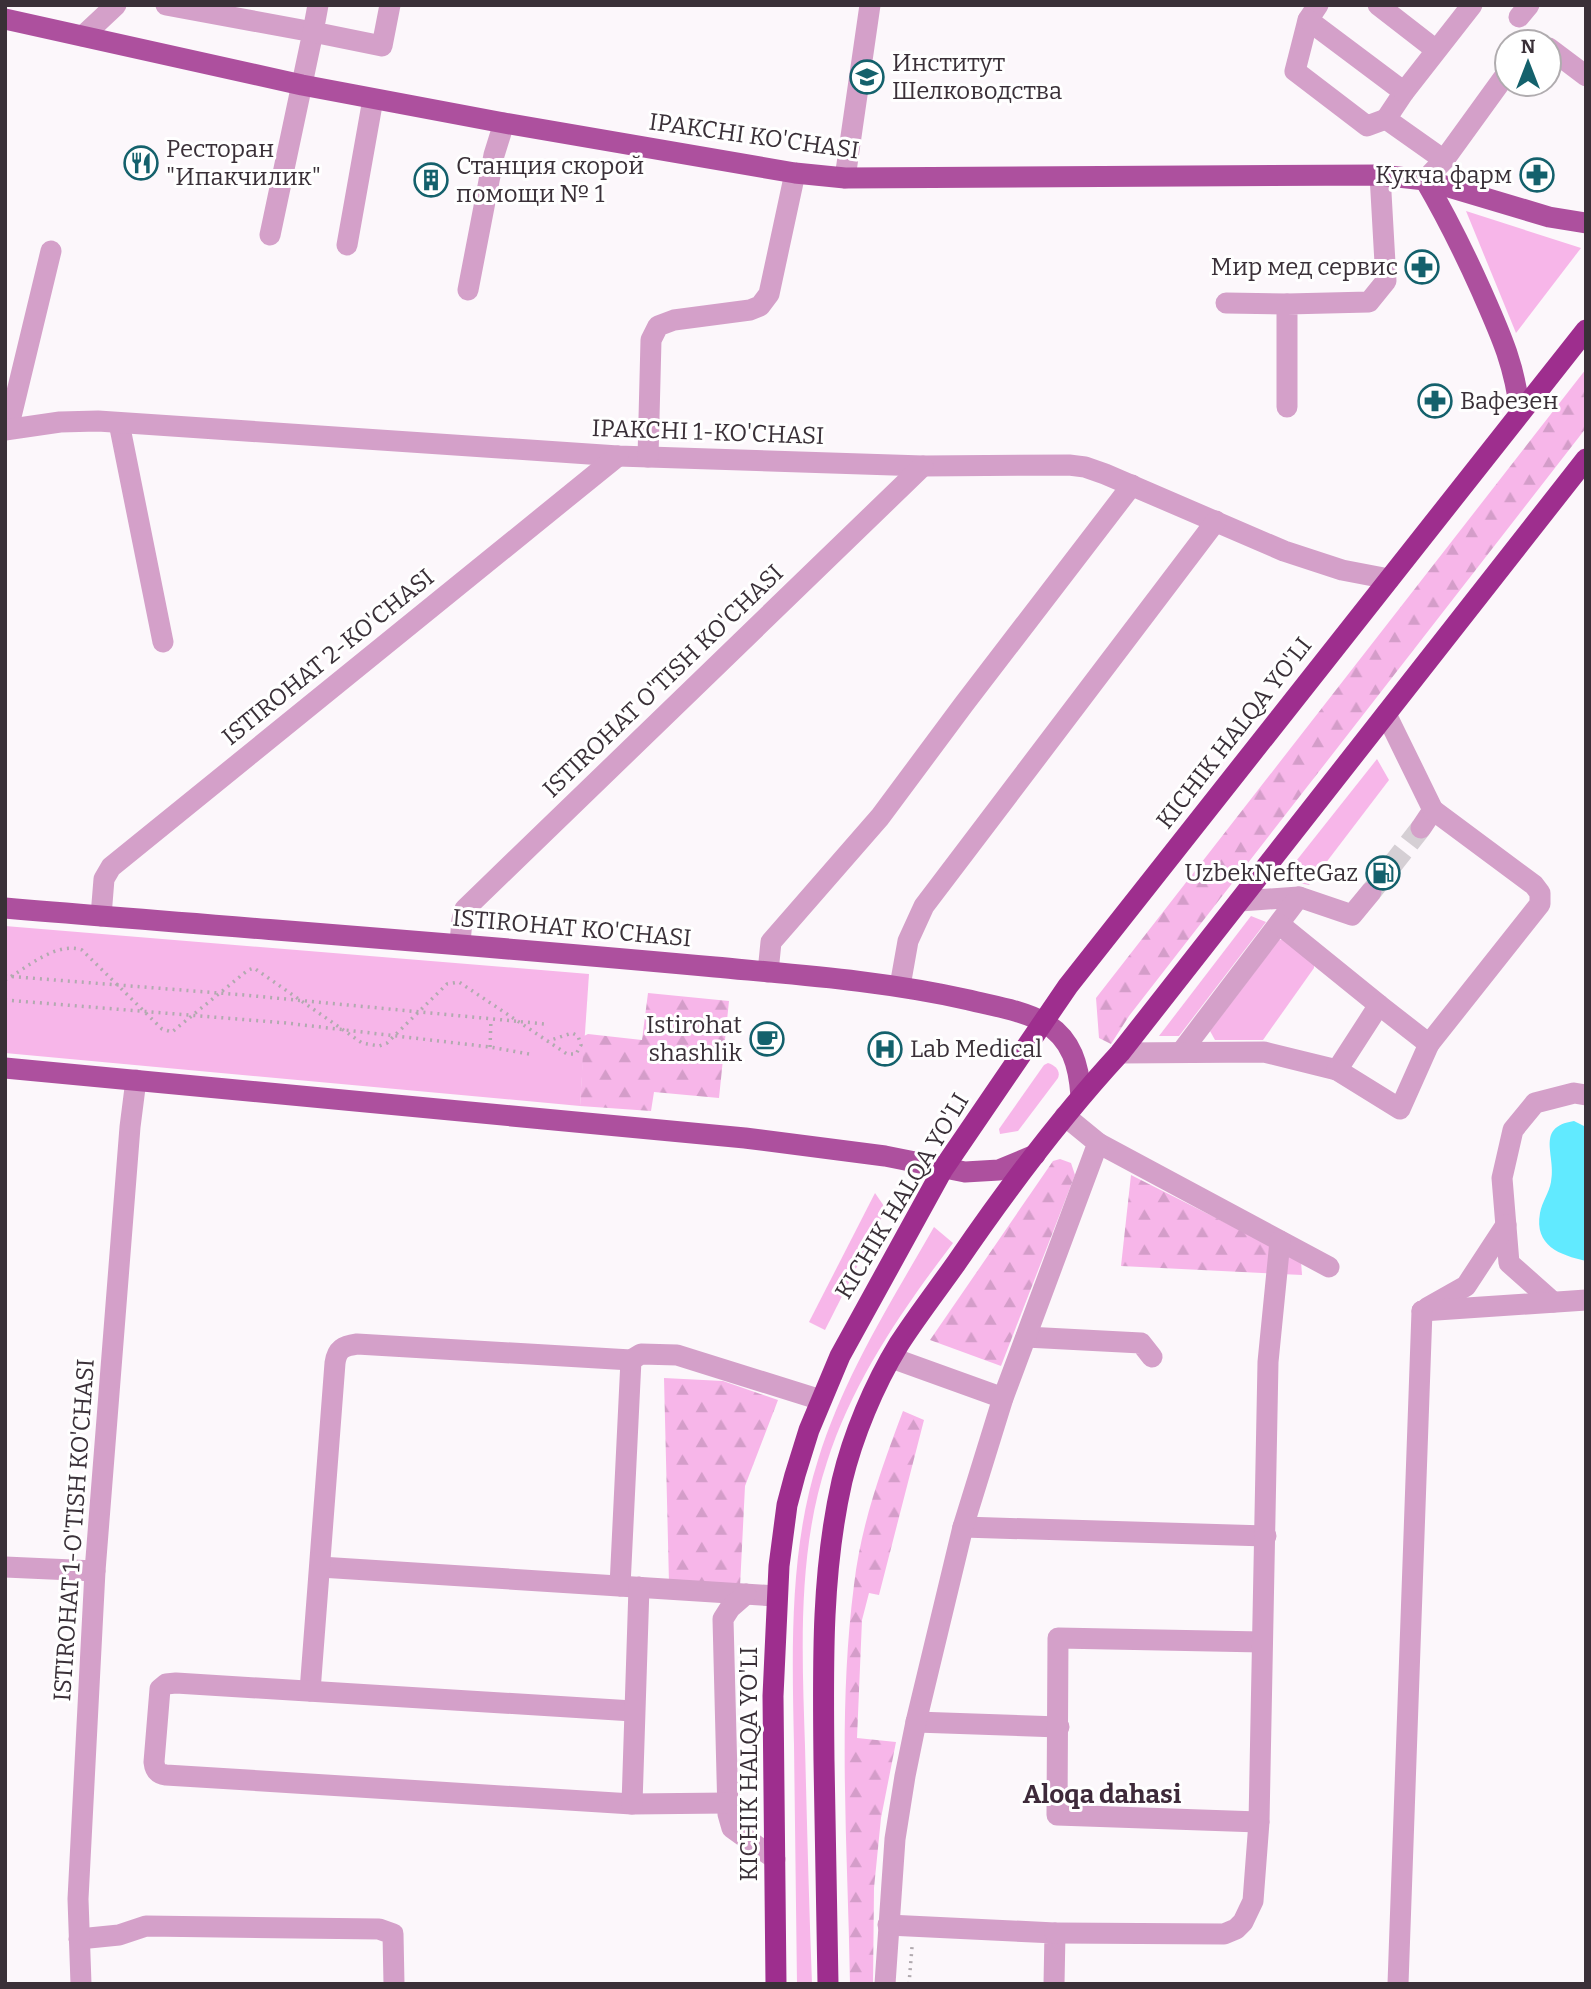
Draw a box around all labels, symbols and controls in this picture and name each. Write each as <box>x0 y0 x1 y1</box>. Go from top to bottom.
north arrow <box>1493 28 1563 98</box>
text: N <box>1521 35 1536 58</box>
place label: Институт Шелководства <box>892 49 1062 105</box>
school or university icon: Институт Шелководства <box>848 58 886 96</box>
street label: IPAKCHI KO'CHASI <box>647 107 861 165</box>
place label: Ресторан "Ипакчилик" <box>166 135 321 191</box>
restaurant icon: Ресторан "Ипакчилик" <box>122 144 160 182</box>
place label: Станция скорой помощи № 1 <box>456 152 644 208</box>
pharmacy icon: Кукча фарм <box>1518 156 1556 194</box>
building icon: Станция скорой помощи № 1 <box>412 161 450 199</box>
place label: Кукча фарм <box>1375 161 1512 189</box>
pharmacy icon: Мир мед сервис <box>1403 248 1441 286</box>
place label: Мир мед сервис <box>1211 253 1398 281</box>
pharmacy icon: Вафезен <box>1416 382 1454 420</box>
place label: Вафезен <box>1460 387 1558 415</box>
street label: IPAKCHI 1-KO'CHASI <box>591 414 825 450</box>
street label: ISTIROHAT O'TISH KO'CHASI <box>537 559 789 803</box>
street label: ISTIROHAT 2-KO'CHASI <box>217 563 439 751</box>
street label: KICHIK HALQA YO'LI <box>1151 632 1317 834</box>
fuel station icon: UzbekNefteGaz <box>1364 854 1402 892</box>
place label: UzbekNefteGaz <box>1185 859 1358 887</box>
street label: ISTIROHAT KO'CHASI <box>451 904 693 952</box>
place label: Istirohat shashlik <box>646 1011 742 1067</box>
cafe icon: Istirohat shashlik <box>748 1020 786 1058</box>
hospital icon: Lab Medical <box>866 1030 904 1068</box>
place label: Lab Medical <box>910 1035 1042 1063</box>
street label: KICHIK HALQA YO'LI <box>829 1088 975 1304</box>
street label: ISTIROHAT 1-O'TISH KO'CHASI <box>48 1358 100 1702</box>
street label: KICHIK HALQA YO'LI <box>735 1647 763 1881</box>
district label: Aloqa dahasi <box>1023 1779 1181 1810</box>

